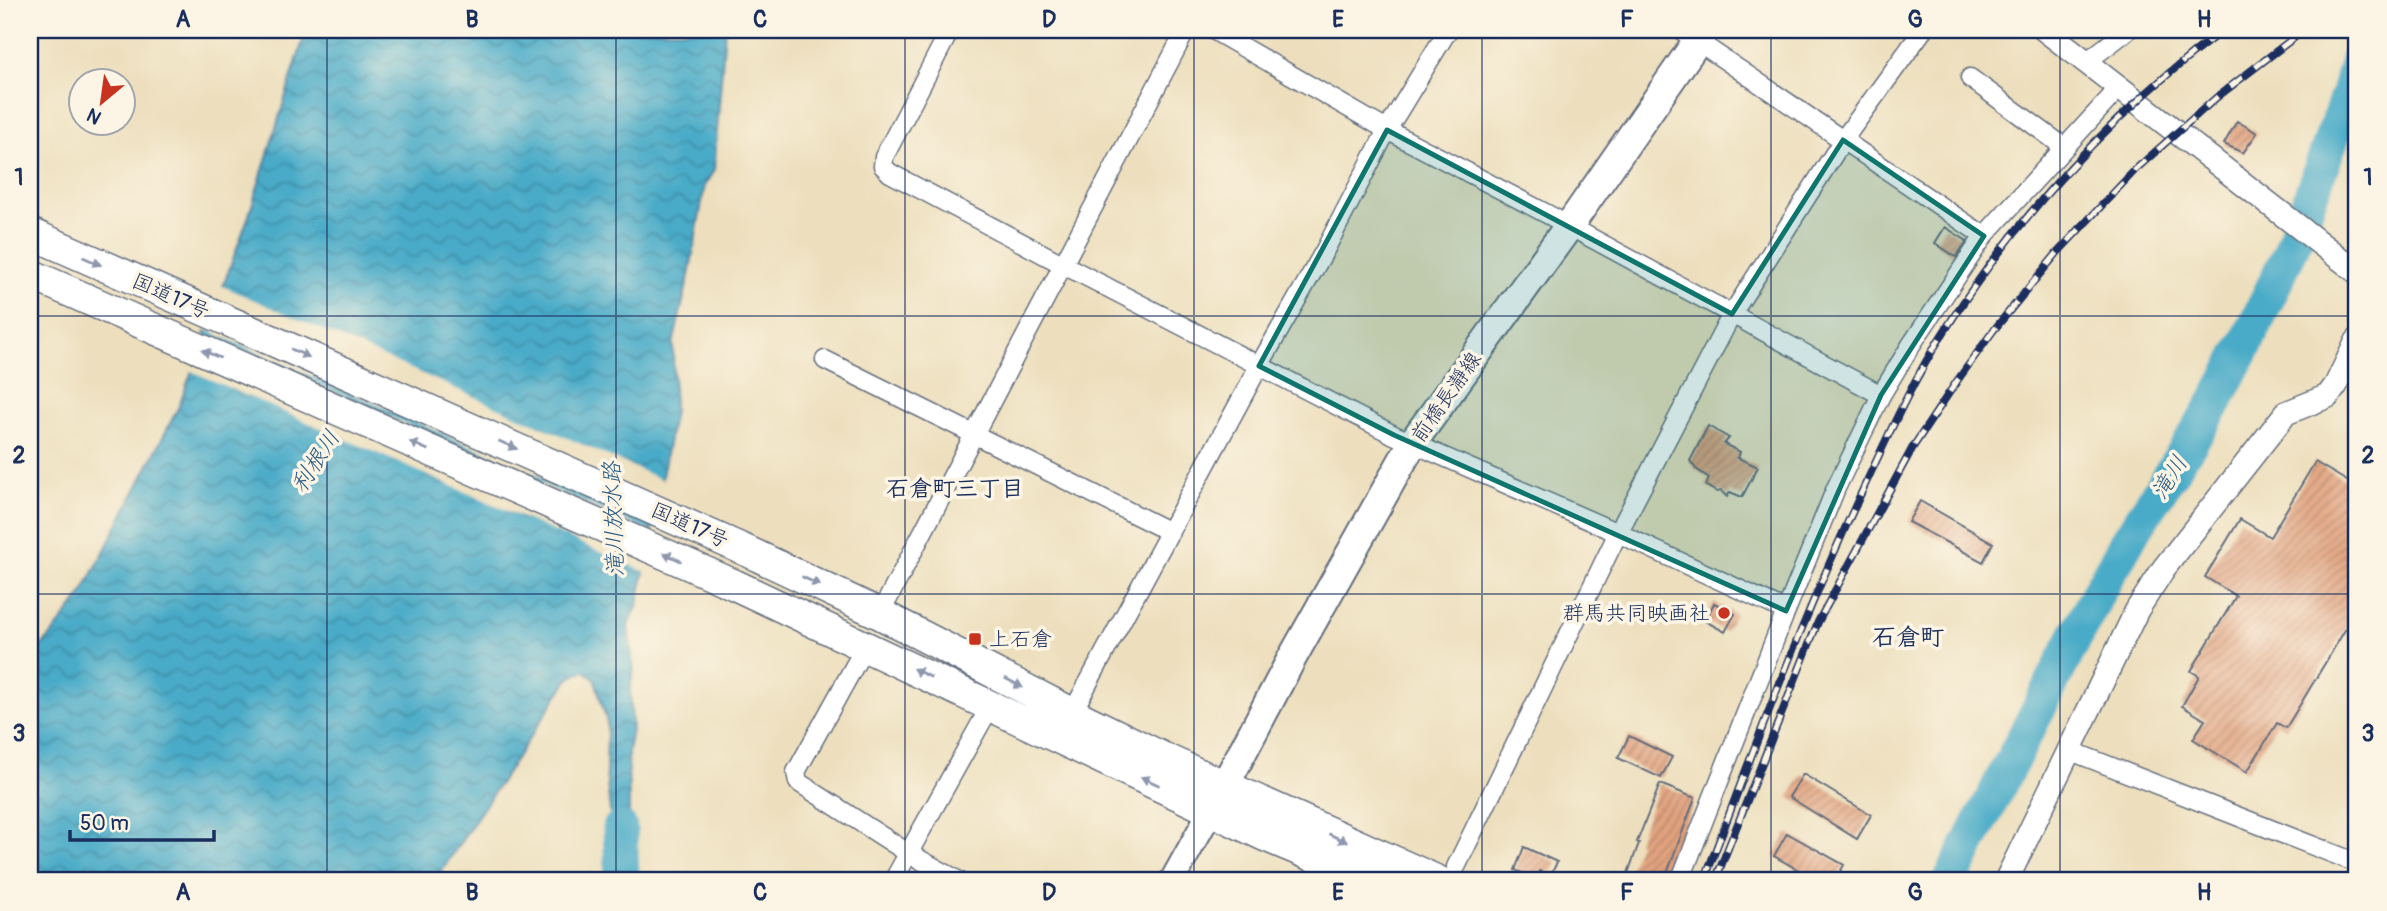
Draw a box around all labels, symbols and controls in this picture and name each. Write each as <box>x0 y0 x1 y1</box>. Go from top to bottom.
text: A <box>176 5 191 34</box>
text: B <box>465 5 479 34</box>
text: C <box>753 5 767 34</box>
text: D <box>1042 5 1056 34</box>
text: E <box>1332 5 1344 34</box>
text: F <box>1620 5 1634 34</box>
text: G <box>1907 5 1923 34</box>
text: H <box>2197 5 2211 34</box>
north arrow <box>66 66 136 136</box>
text: N <box>83 102 106 130</box>
text: 1 <box>15 163 24 192</box>
text: 1 <box>2364 163 2373 192</box>
one-way arrow <box>82 255 102 267</box>
street label: 国道17号 <box>128 267 214 326</box>
one-way arrow <box>290 347 310 359</box>
street label: 前橋長瀞線 <box>1405 347 1488 448</box>
one-way arrow <box>201 348 221 360</box>
water label: 利根川 <box>284 424 346 498</box>
one-way arrow <box>498 439 518 451</box>
one-way arrow <box>409 440 429 452</box>
text: 2 <box>13 441 26 470</box>
text: 2 <box>2362 441 2375 470</box>
water label: 滝川 <box>2145 450 2194 504</box>
water label: 滝川放水路 <box>597 459 630 577</box>
district label: 石倉町三丁目 <box>886 474 1024 503</box>
street label: 国道17号 <box>647 496 733 555</box>
one-way arrow <box>662 551 682 563</box>
one-way arrow <box>801 575 821 587</box>
place label: 群馬共同映画社 <box>1563 600 1710 627</box>
marker: 群馬共同映画社 <box>1716 605 1732 621</box>
district label: 石倉町 <box>1872 623 1944 652</box>
place label: 上石倉 <box>989 626 1052 653</box>
marker: 上石倉 <box>967 631 983 647</box>
one-way arrow <box>912 667 932 678</box>
one-way arrow <box>1004 677 1024 688</box>
text: 3 <box>13 719 25 748</box>
text: 3 <box>2362 719 2374 748</box>
one-way arrow <box>1140 775 1160 786</box>
scale bar <box>70 799 214 843</box>
text: 50 m <box>80 810 129 837</box>
one-way arrow <box>1328 832 1349 843</box>
text: A <box>176 878 191 907</box>
text: B <box>465 878 479 907</box>
text: C <box>753 878 767 907</box>
text: D <box>1042 878 1056 907</box>
text: E <box>1332 878 1344 907</box>
text: F <box>1620 878 1634 907</box>
text: G <box>1907 878 1923 907</box>
text: H <box>2197 878 2211 907</box>

